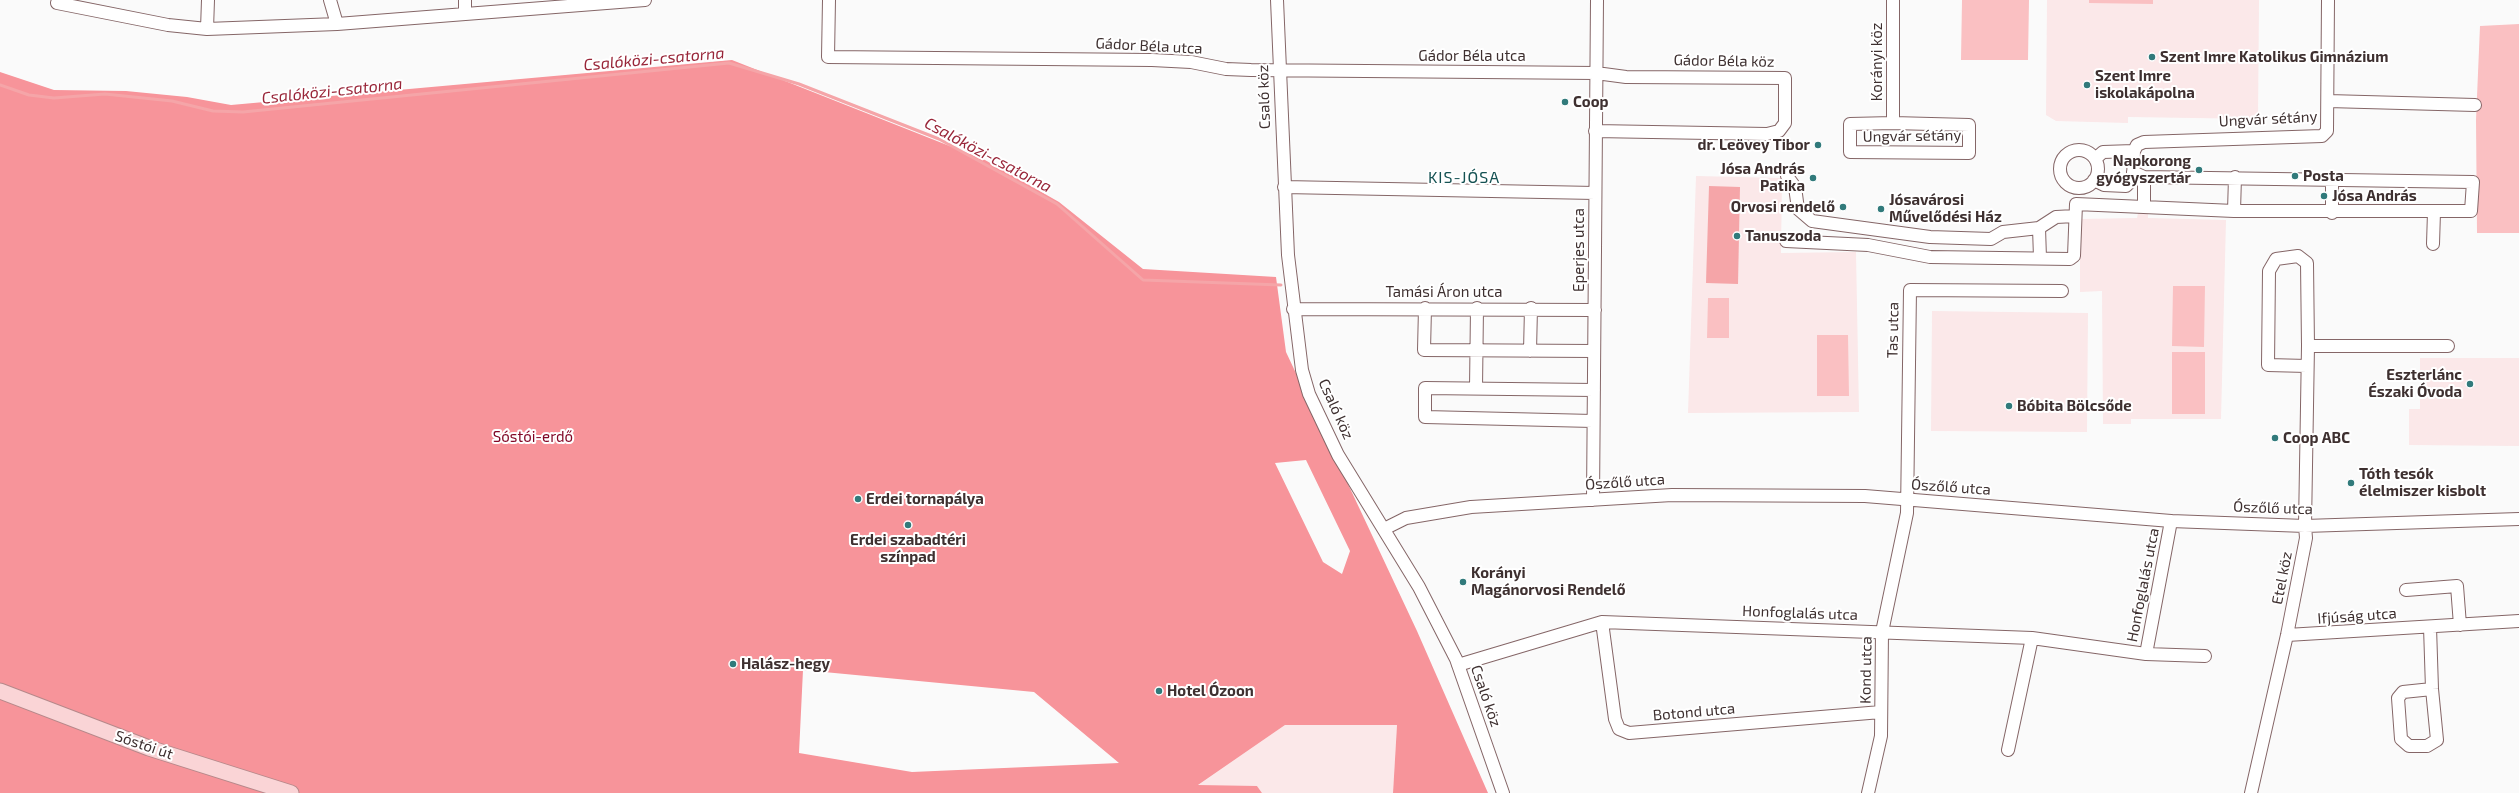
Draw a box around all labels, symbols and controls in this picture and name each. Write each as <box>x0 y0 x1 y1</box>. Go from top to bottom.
street label: Korányi köz <box>1868 23 1886 101</box>
street label: Gádor Béla utca <box>1095 34 1203 58</box>
water label: Csalóközi-csatorna <box>583 43 725 75</box>
street label: Gádor Béla utca <box>1418 47 1526 65</box>
place label: Szent Imre Katolikus Gimnázium <box>2160 48 2388 66</box>
street label: Gádor Béla köz <box>1673 51 1775 71</box>
marker: Szent Imre Katolikus Gimnázium <box>2147 52 2157 62</box>
street label: Csaló köz <box>1254 65 1274 129</box>
place label: Szent Imre iskolakápolna <box>2095 67 2195 102</box>
water label: Csalóközi-csatorna <box>261 74 403 108</box>
marker: Szent Imre iskolakápolna <box>2082 80 2092 90</box>
place label: Coop <box>1573 93 1609 111</box>
marker: Coop <box>1560 97 1570 107</box>
street label: Ungvár sétány <box>2218 107 2318 131</box>
water label: Csalóközi-csatorna <box>921 113 1055 197</box>
street label: Ungvár sétány <box>1862 126 1962 146</box>
place label: dr. Leövey Tibor <box>1698 136 1810 154</box>
marker: dr. Leövey Tibor <box>1813 140 1823 150</box>
place label: Napkorong gyógyszertár <box>2096 152 2191 187</box>
place label: Jósa András Patika <box>1720 160 1805 195</box>
marker: Napkorong gyógyszertár <box>2194 165 2204 175</box>
place label: Posta <box>2303 167 2344 185</box>
district label: KIS-JÓSA <box>1428 168 1500 188</box>
marker: Posta <box>2290 171 2300 181</box>
marker: Jósa András Patika <box>1808 173 1818 183</box>
place label: Jósa András <box>2332 187 2417 205</box>
place label: Jósavárosi Művelődési Ház <box>1889 191 2002 226</box>
marker: Jósa András <box>2319 191 2329 201</box>
place label: Orvosi rendelő <box>1731 198 1835 216</box>
marker: Orvosi rendelő <box>1838 202 1848 212</box>
marker: Jósavárosi Művelődési Ház <box>1876 204 1886 214</box>
street label: Eperjes utca <box>1570 208 1588 292</box>
place label: Tanuszoda <box>1745 227 1821 245</box>
marker: Tanuszoda <box>1732 231 1742 241</box>
street label: Tamási Áron utca <box>1385 283 1503 301</box>
street label: Tas utca <box>1884 302 1902 358</box>
place label: Eszterlánc Északi Óvoda <box>2368 366 2462 401</box>
street label: Csaló köz <box>1315 376 1357 442</box>
marker: Eszterlánc Északi Óvoda <box>2465 379 2475 389</box>
place label: Bóbita Bölcsőde <box>2017 397 2132 415</box>
marker: Bóbita Bölcsőde <box>2004 401 2014 411</box>
park label: Sóstói-erdő <box>493 428 573 446</box>
place label: Coop ABC <box>2283 429 2350 447</box>
marker: Coop ABC <box>2270 433 2280 443</box>
place label: Tóth tesók élelmiszer kisbolt <box>2359 465 2486 500</box>
street label: Ószőlő utca <box>1584 470 1666 494</box>
street label: Ószőlő utca <box>1910 475 1992 499</box>
marker: Tóth tesók élelmiszer kisbolt <box>2346 478 2356 488</box>
place label: Erdei tornapálya <box>866 490 984 508</box>
marker: Erdei tornapálya <box>853 494 863 504</box>
street label: Ószőlő utca <box>2233 498 2313 518</box>
marker: Erdei szabadtéri színpad <box>903 520 913 530</box>
street label: Honfoglalás utca <box>2123 526 2163 644</box>
place label: Erdei szabadtéri színpad <box>850 531 966 566</box>
street label: Etel köz <box>2268 550 2296 606</box>
place label: Korányi Magánorvosi Rendelő <box>1471 564 1626 599</box>
marker: Korányi Magánorvosi Rendelő <box>1458 577 1468 587</box>
street label: Honfoglalás utca <box>1742 602 1858 624</box>
street label: Ifjúság utca <box>2317 604 2397 628</box>
street label: Kond utca <box>1856 636 1876 704</box>
place label: Halász-hegy <box>741 655 830 673</box>
marker: Halász-hegy <box>728 659 738 669</box>
street label: Csaló köz <box>1467 663 1505 729</box>
place label: Hotel Ózoon <box>1167 682 1254 700</box>
marker: Hotel Ózoon <box>1154 686 1164 696</box>
street label: Botond utca <box>1652 699 1736 725</box>
street label: Sóstói út <box>113 727 175 763</box>

